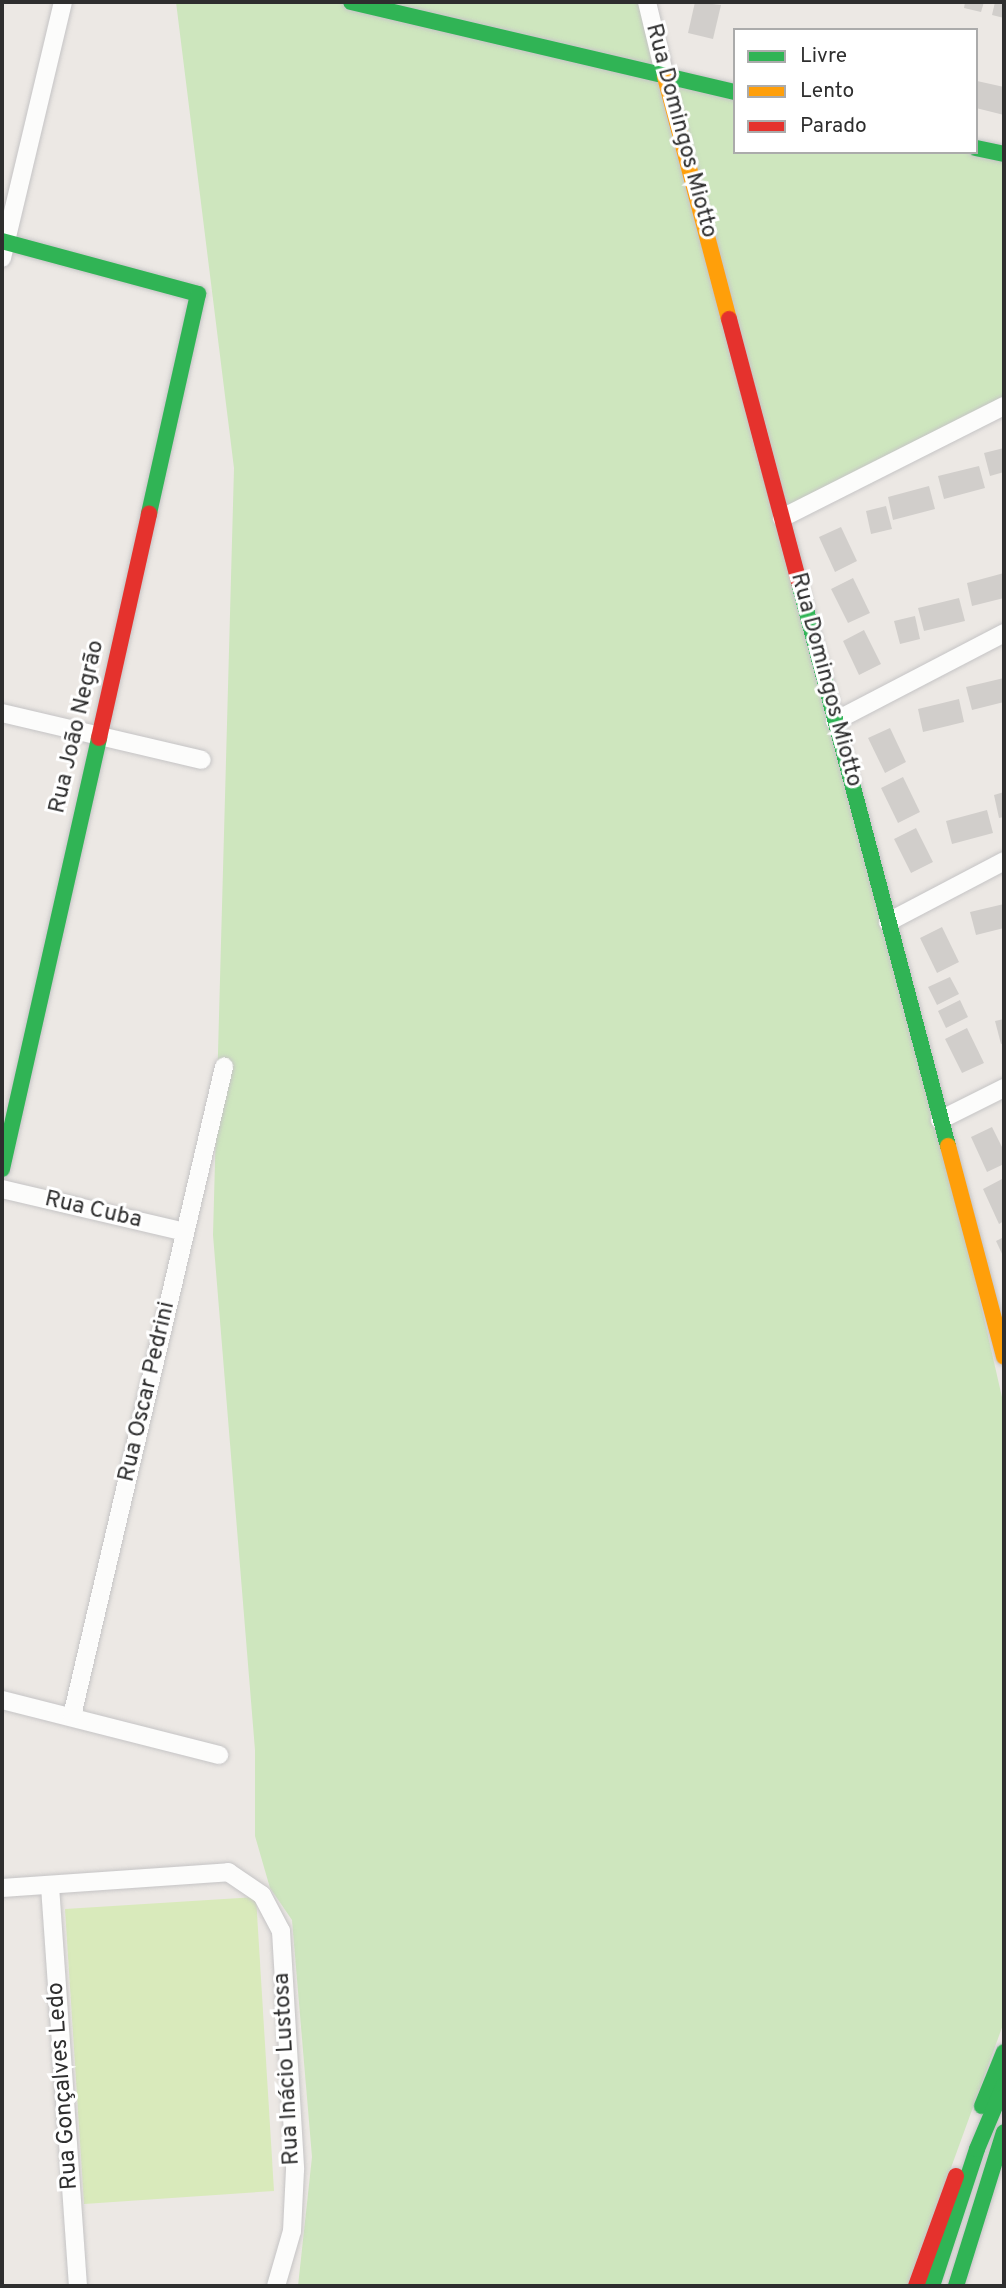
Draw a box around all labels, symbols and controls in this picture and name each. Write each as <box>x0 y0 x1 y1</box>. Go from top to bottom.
street label: Rua Domingos Miotto <box>638 21 722 241</box>
legend <box>733 28 978 154</box>
text: Livre <box>800 43 847 70</box>
text: Lento <box>800 78 854 105</box>
text: Parado <box>800 113 867 140</box>
street label: Rua Domingos Miotto <box>783 570 867 790</box>
street label: Rua João Negrão <box>45 638 111 816</box>
street label: Rua Cuba <box>42 1186 144 1236</box>
street label: Rua Oscar Pedrini <box>114 1299 182 1485</box>
street label: Rua Inácio Lustosa <box>269 1972 307 2166</box>
street label: Rua Gonçalves Ledo <box>43 1981 85 2191</box>

